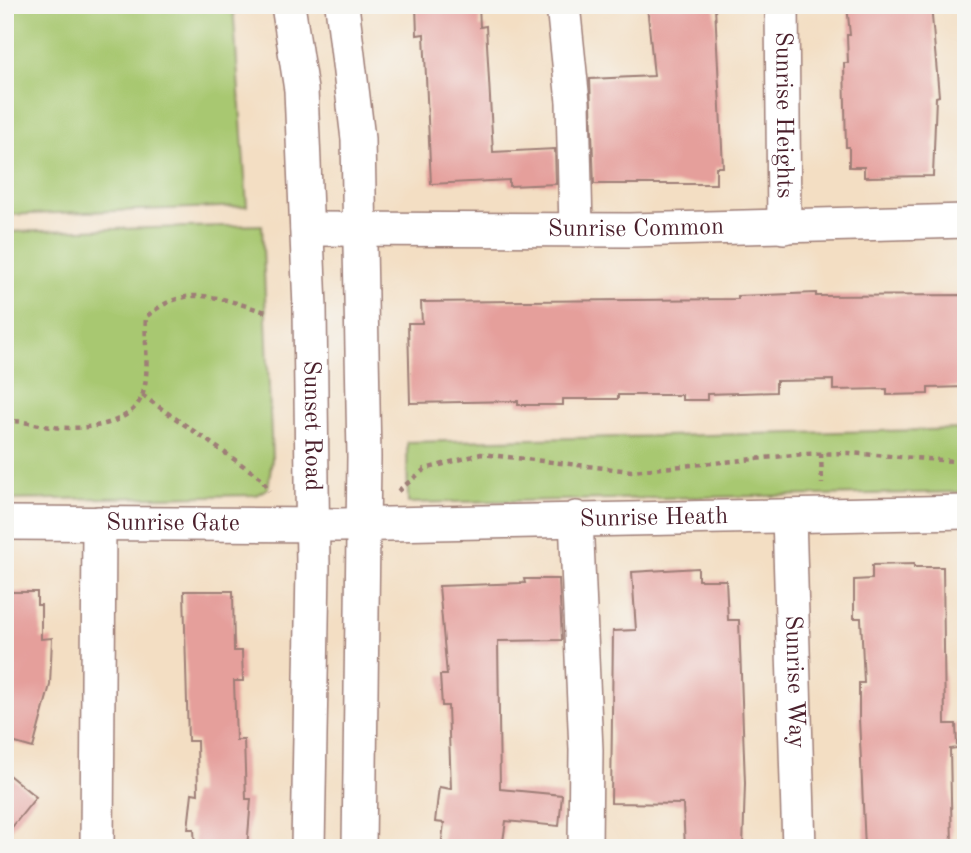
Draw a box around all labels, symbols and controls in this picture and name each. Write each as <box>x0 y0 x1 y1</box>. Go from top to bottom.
street label: Sunrise Heights <box>770 32 796 198</box>
street label: Sunrise Common <box>548 215 724 242</box>
street label: Sunset Road <box>299 360 324 491</box>
street label: Sunrise Heath <box>579 505 728 532</box>
street label: Sunrise Gate <box>106 512 240 536</box>
street label: Sunrise Way <box>780 615 808 749</box>

